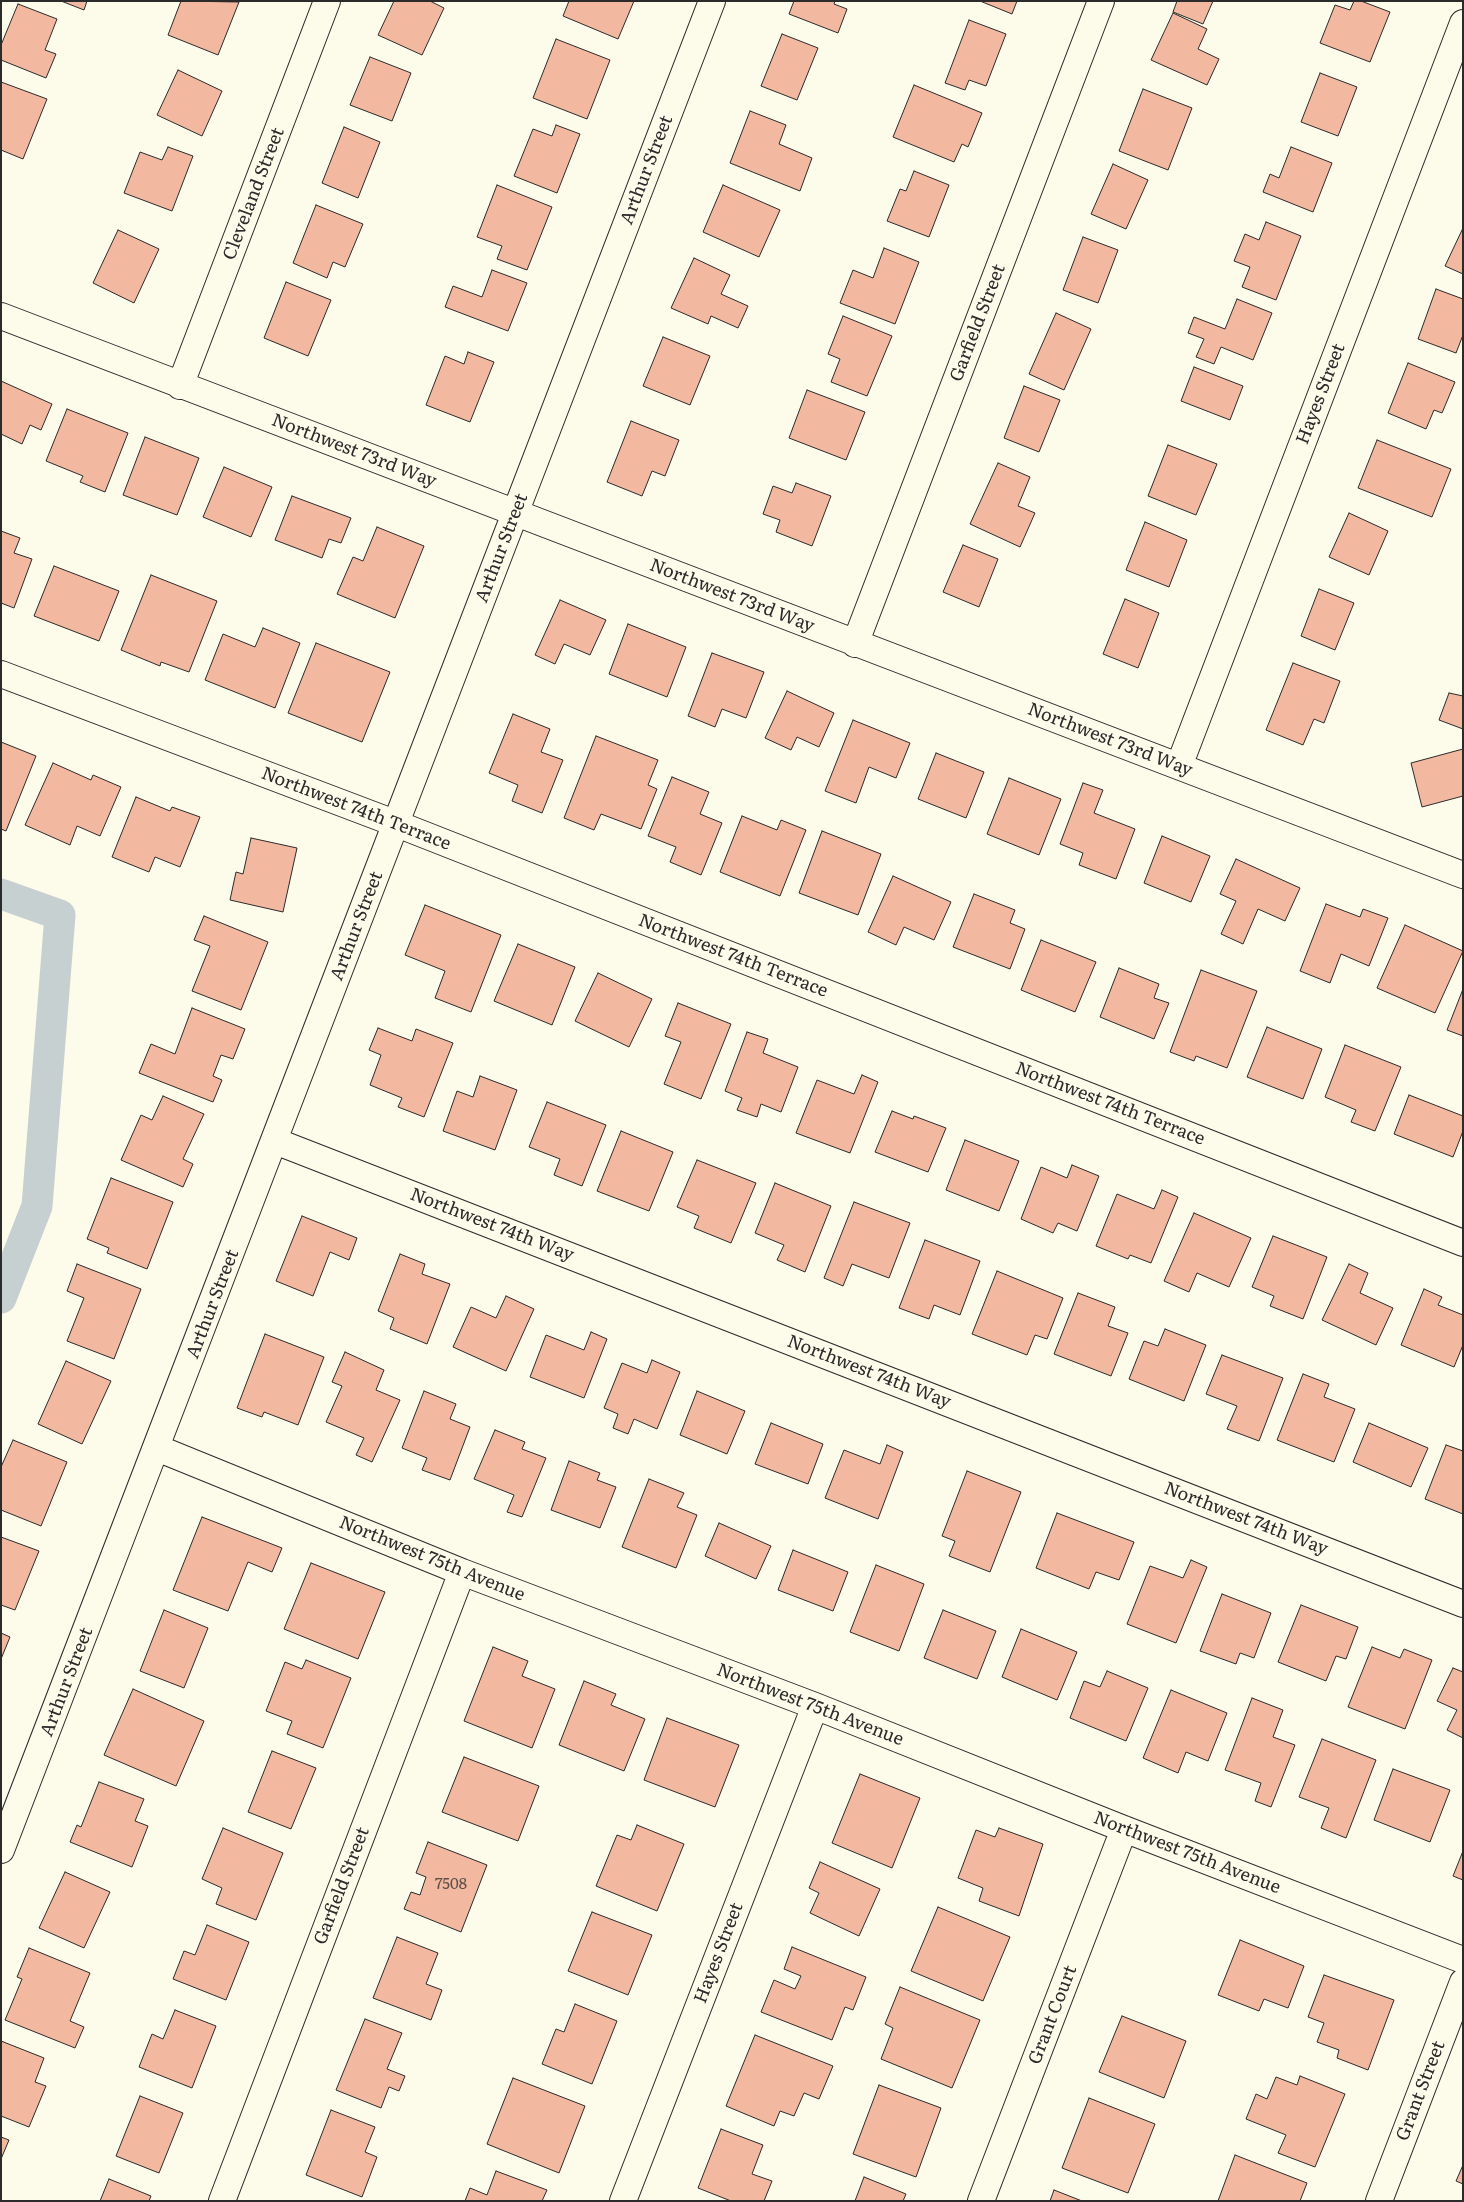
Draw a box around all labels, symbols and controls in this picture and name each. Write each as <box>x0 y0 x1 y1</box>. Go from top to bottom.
street label: Arthur Street <box>616 112 678 228</box>
street label: Cleveland Street <box>219 125 289 263</box>
street label: Garfield Street <box>946 261 1010 385</box>
street label: Hayes Street <box>1292 341 1350 447</box>
street label: Northwest 73rd Way <box>269 410 439 492</box>
street label: Arthur Street <box>471 490 533 606</box>
street label: Northwest 73rd Way <box>647 555 817 637</box>
street label: Northwest 73rd Way <box>1025 699 1195 781</box>
street label: Northwest 74th Terrace <box>258 763 454 855</box>
street label: Arthur Street <box>326 868 388 984</box>
street label: Northwest 74th Terrace <box>635 910 831 1002</box>
street label: Northwest 74th Terrace <box>1012 1058 1208 1150</box>
street label: Northwest 74th Way <box>407 1184 577 1266</box>
street label: Arthur Street <box>182 1246 244 1362</box>
street label: Northwest 74th Way <box>784 1331 954 1413</box>
street label: Northwest 74th Way <box>1161 1478 1331 1560</box>
street label: Northwest 75th Avenue <box>336 1512 528 1606</box>
street label: Arthur Street <box>36 1624 98 1740</box>
street label: Northwest 75th Avenue <box>713 1659 907 1751</box>
street label: Northwest 75th Avenue <box>1090 1807 1284 1899</box>
street label: Garfield Street <box>310 1824 374 1948</box>
house number: 7508 <box>435 1876 467 1894</box>
street label: Hayes Street <box>690 1900 748 2006</box>
street label: Grant Court <box>1024 1963 1082 2067</box>
street label: Grant Street <box>1392 2038 1450 2144</box>

